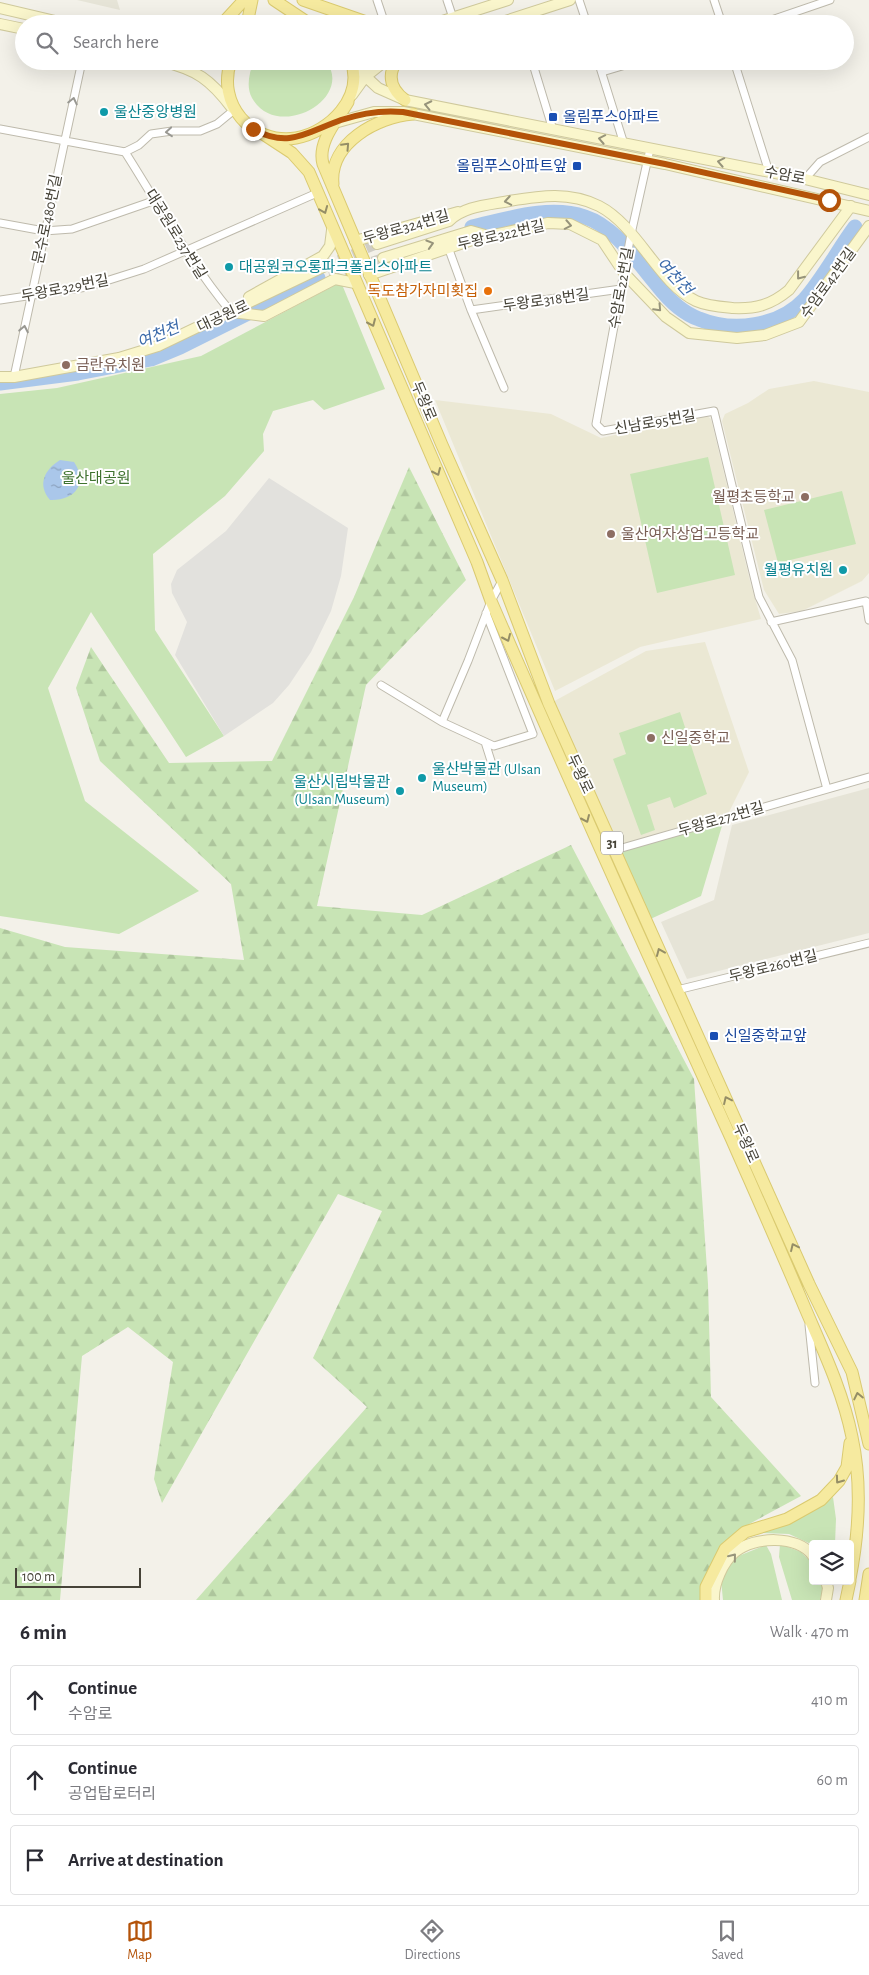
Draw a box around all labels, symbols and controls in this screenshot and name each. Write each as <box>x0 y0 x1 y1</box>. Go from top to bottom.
search box <box>15 15 854 70</box>
icon: search <box>33 29 61 57</box>
text: Search here <box>73 33 159 52</box>
one-way arrow <box>67 97 77 106</box>
one-way arrow <box>424 100 433 111</box>
place label: 울산중앙병원 <box>114 104 197 120</box>
marker: 울산중앙병원 <box>98 106 110 118</box>
place label: 올림푸스아파트 <box>563 109 660 125</box>
marker: 올림푸스아파트 <box>547 111 559 123</box>
route end <box>242 118 265 141</box>
one-way arrow <box>165 126 173 137</box>
one-way arrow <box>598 135 607 145</box>
one-way arrow <box>340 143 349 152</box>
place label: 올림푸스아파트앞 <box>457 158 567 174</box>
one-way arrow <box>717 158 725 168</box>
marker: 올림푸스아파트앞 <box>571 160 583 172</box>
street label: 수암로 <box>763 163 807 187</box>
street label: 문수로480번길 <box>30 173 64 265</box>
street label: 대공원로237번길 <box>142 186 210 282</box>
route start <box>818 189 841 212</box>
one-way arrow <box>504 196 512 206</box>
one-way arrow <box>318 205 328 214</box>
street label: 두왕로324번길 <box>361 207 451 247</box>
street label: 두왕로322번길 <box>456 217 546 253</box>
one-way arrow <box>563 220 572 230</box>
one-way arrow <box>425 240 433 250</box>
street label: 수암로42번길 <box>797 245 859 321</box>
street label: 수암로22번길 <box>606 246 636 330</box>
water label: 여천천 <box>653 254 697 300</box>
place label: 대공원코오롱파크폴리스아파트 <box>239 259 432 275</box>
marker: 대공원코오롱파크폴리스아파트 <box>223 261 235 273</box>
one-way arrow <box>798 270 806 279</box>
street label: 두왕로329번길 <box>20 272 110 304</box>
place label: 독도참가자미횟집 <box>368 282 478 299</box>
marker: 독도참가자미횟집 <box>482 285 494 297</box>
street label: 두왕로318번길 <box>502 286 590 314</box>
street label: 대공원로 <box>195 297 251 335</box>
one-way arrow <box>652 302 661 311</box>
water label: 여천천 <box>135 317 184 351</box>
one-way arrow <box>366 318 377 327</box>
one-way arrow <box>18 325 28 334</box>
place label: 금란유치원 <box>76 357 145 373</box>
marker: 금란유치원 <box>60 359 72 371</box>
street label: 두왕로 <box>409 379 439 423</box>
street label: 신남로95번길 <box>613 407 697 437</box>
one-way arrow <box>431 467 442 476</box>
park label: 울산대공원 <box>61 470 131 486</box>
place label: 월평초등학교 <box>712 488 795 505</box>
marker: 월평초등학교 <box>799 491 811 503</box>
place label: 울산여자상업고등학교 <box>621 525 759 542</box>
marker: 울산여자상업고등학교 <box>605 528 617 540</box>
place label: 월평유치원 <box>764 562 833 578</box>
marker: 월평유치원 <box>837 564 849 576</box>
one-way arrow <box>500 633 511 642</box>
place label: 신일중학교 <box>661 729 730 746</box>
marker: 신일중학교 <box>645 732 657 744</box>
street label: 두왕로 <box>564 752 596 796</box>
place label: 울산박물관 (Ulsan Museum) <box>432 761 541 794</box>
marker: 울산박물관 (Ulsan Museum) <box>416 772 428 784</box>
place label: 울산시립박물관 (Ulsan Museum) <box>293 774 390 807</box>
marker: 울산시립박물관 (Ulsan Museum) <box>394 785 406 797</box>
street label: 두왕로272번길 <box>676 799 766 839</box>
one-way arrow <box>579 814 590 823</box>
road number: 31 <box>601 831 623 854</box>
street label: 두왕로260번길 <box>727 947 819 985</box>
one-way arrow <box>655 948 666 957</box>
place label: 신일중학교앞 <box>724 1027 807 1044</box>
marker: 신일중학교앞 <box>708 1030 720 1042</box>
one-way arrow <box>722 1096 733 1105</box>
street label: 두왕로 <box>730 1121 762 1165</box>
one-way arrow <box>790 1243 801 1252</box>
one-way arrow <box>853 1392 864 1401</box>
one-way arrow <box>836 1474 845 1484</box>
map controls <box>809 1540 854 1585</box>
button: layers <box>809 1540 854 1585</box>
one-way arrow <box>727 1553 736 1562</box>
scale bar <box>15 1565 141 1588</box>
text: 100 m <box>22 1570 55 1584</box>
text: 6 min <box>20 1622 67 1643</box>
text: Walk · 470 m <box>770 1624 849 1640</box>
text: Continue <box>68 1679 137 1698</box>
icon: ahead <box>21 1686 49 1714</box>
text: 410 m <box>811 1692 848 1708</box>
text: 수암로 <box>68 1706 112 1722</box>
text: Continue <box>68 1759 137 1778</box>
icon: ahead <box>21 1766 49 1794</box>
text: 60 m <box>817 1772 848 1788</box>
text: 공업탑로터리 <box>68 1786 156 1802</box>
icon: arrive <box>21 1846 49 1874</box>
text: Arrive at destination <box>68 1851 224 1870</box>
tab: Map <box>126 1917 154 1964</box>
tab: Directions <box>405 1917 460 1964</box>
tab: Saved <box>711 1917 743 1964</box>

